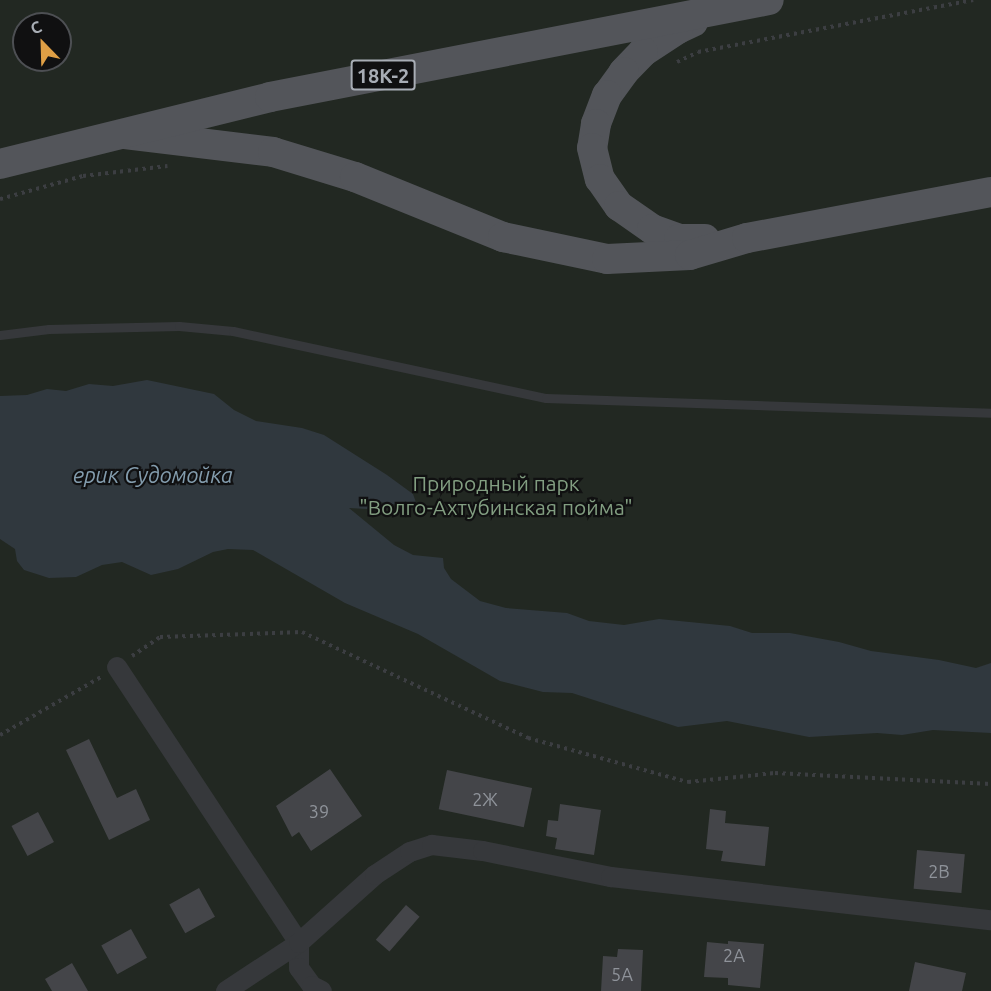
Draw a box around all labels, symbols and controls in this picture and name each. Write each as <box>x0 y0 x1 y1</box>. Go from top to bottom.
north arrow <box>12 12 72 72</box>
text: С <box>28 17 44 38</box>
road number: 18К-2 <box>350 58 416 92</box>
water label: ерик Судомойка <box>73 462 233 488</box>
park label: Природный парк "Волго-Ахтубинская пойма" <box>359 470 633 520</box>
house number: 2Ж <box>472 788 498 810</box>
house number: 39 <box>309 800 329 822</box>
house number: 2В <box>928 860 950 882</box>
house number: 2А <box>723 944 745 966</box>
house number: 5А <box>611 963 633 985</box>

